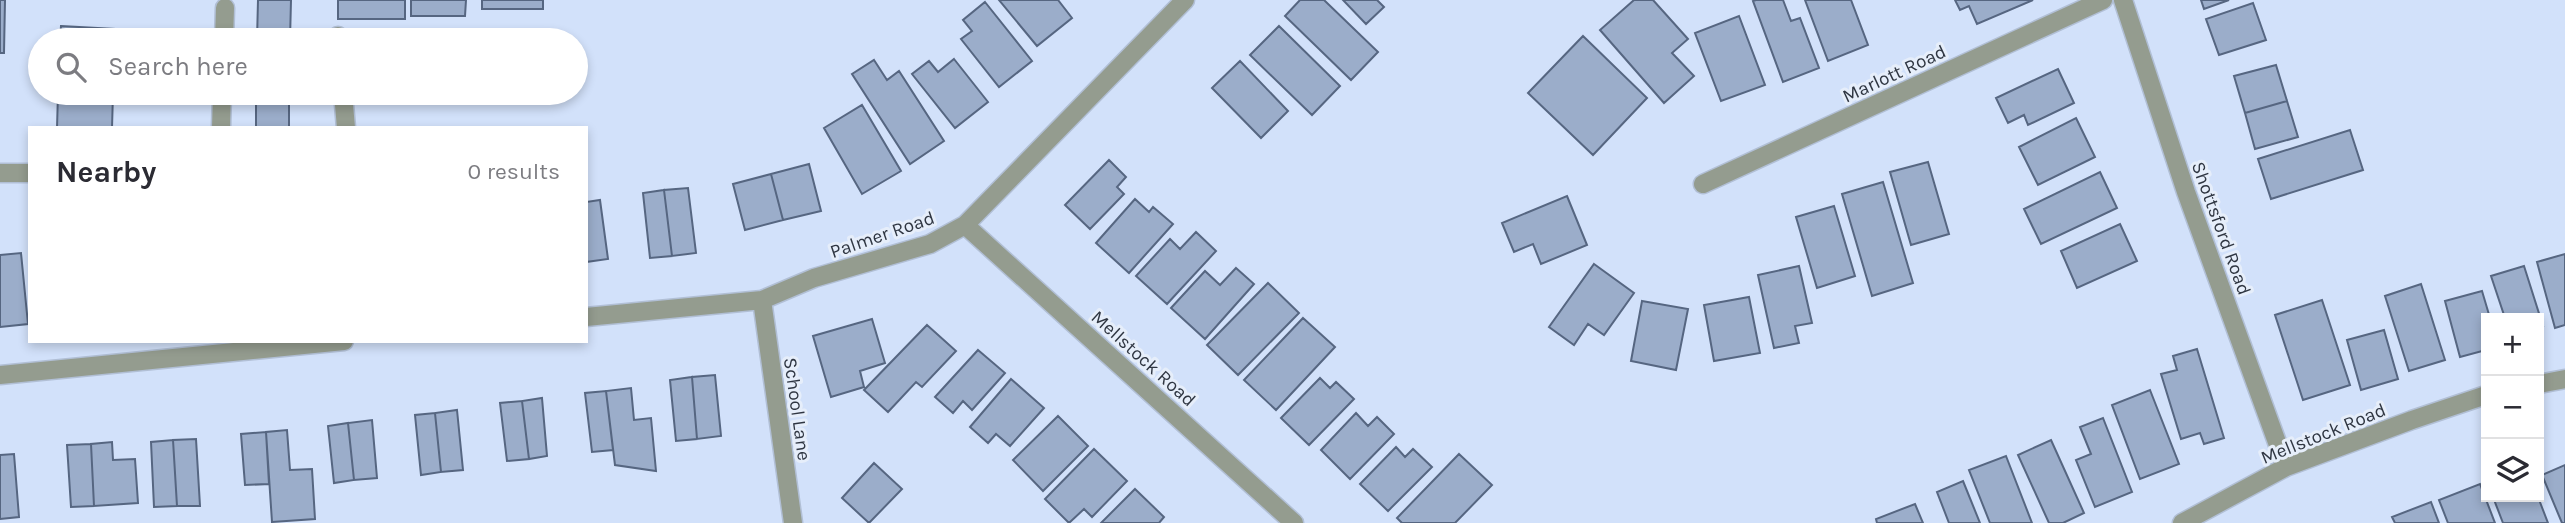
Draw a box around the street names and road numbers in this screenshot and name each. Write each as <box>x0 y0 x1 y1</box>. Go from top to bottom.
street label: Marlott Road <box>1839 40 1950 107</box>
street label: Shottsford Road <box>2187 159 2255 298</box>
street label: Palmer Road <box>827 207 937 263</box>
street label: Mellstock Road <box>1087 306 1200 411</box>
street label: School Lane <box>779 356 815 462</box>
street label: Mellstock Road <box>2258 399 2389 469</box>

